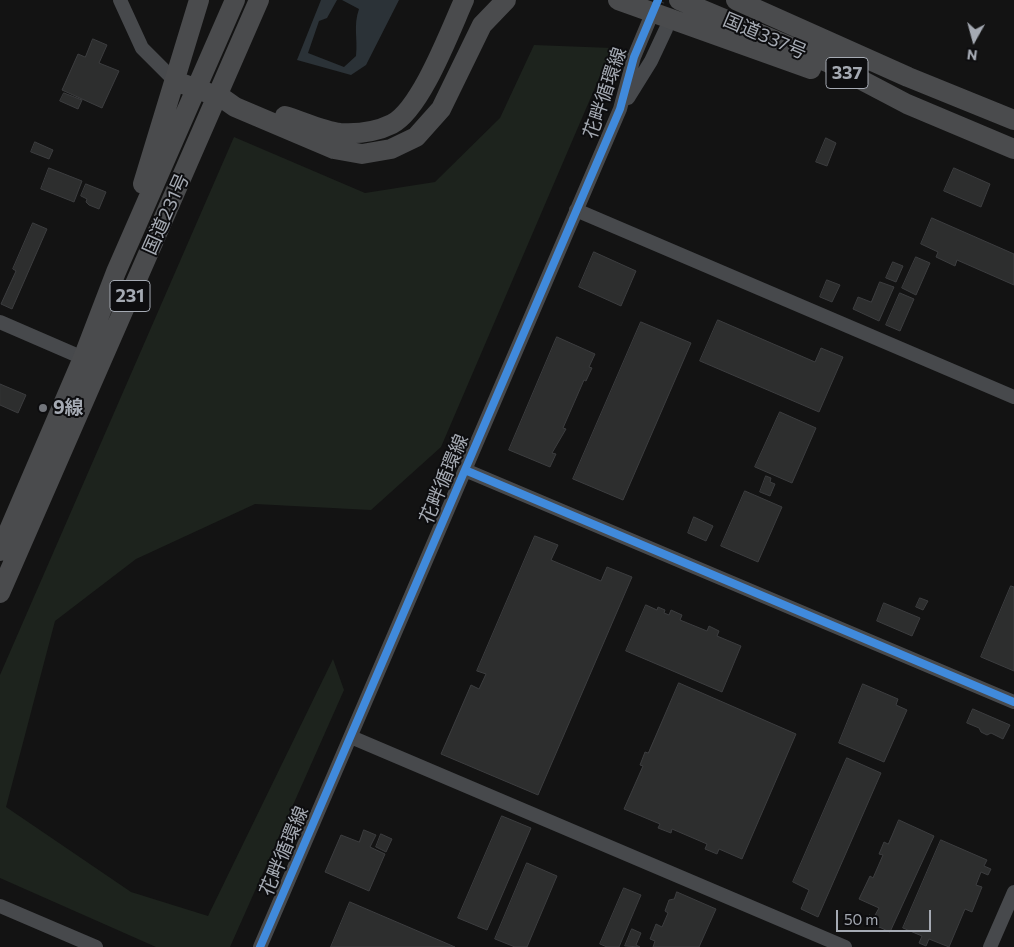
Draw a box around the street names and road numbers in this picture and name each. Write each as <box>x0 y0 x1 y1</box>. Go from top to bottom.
street label: 国道337号 <box>720 8 810 64</box>
street label: 花畔循環線 <box>579 44 631 142</box>
road number: 337 <box>826 58 868 88</box>
street label: 国道231号 <box>138 170 194 258</box>
road number: 231 <box>110 280 150 312</box>
street label: 花畔循環線 <box>415 431 473 527</box>
street label: 花畔循環線 <box>255 803 313 899</box>

